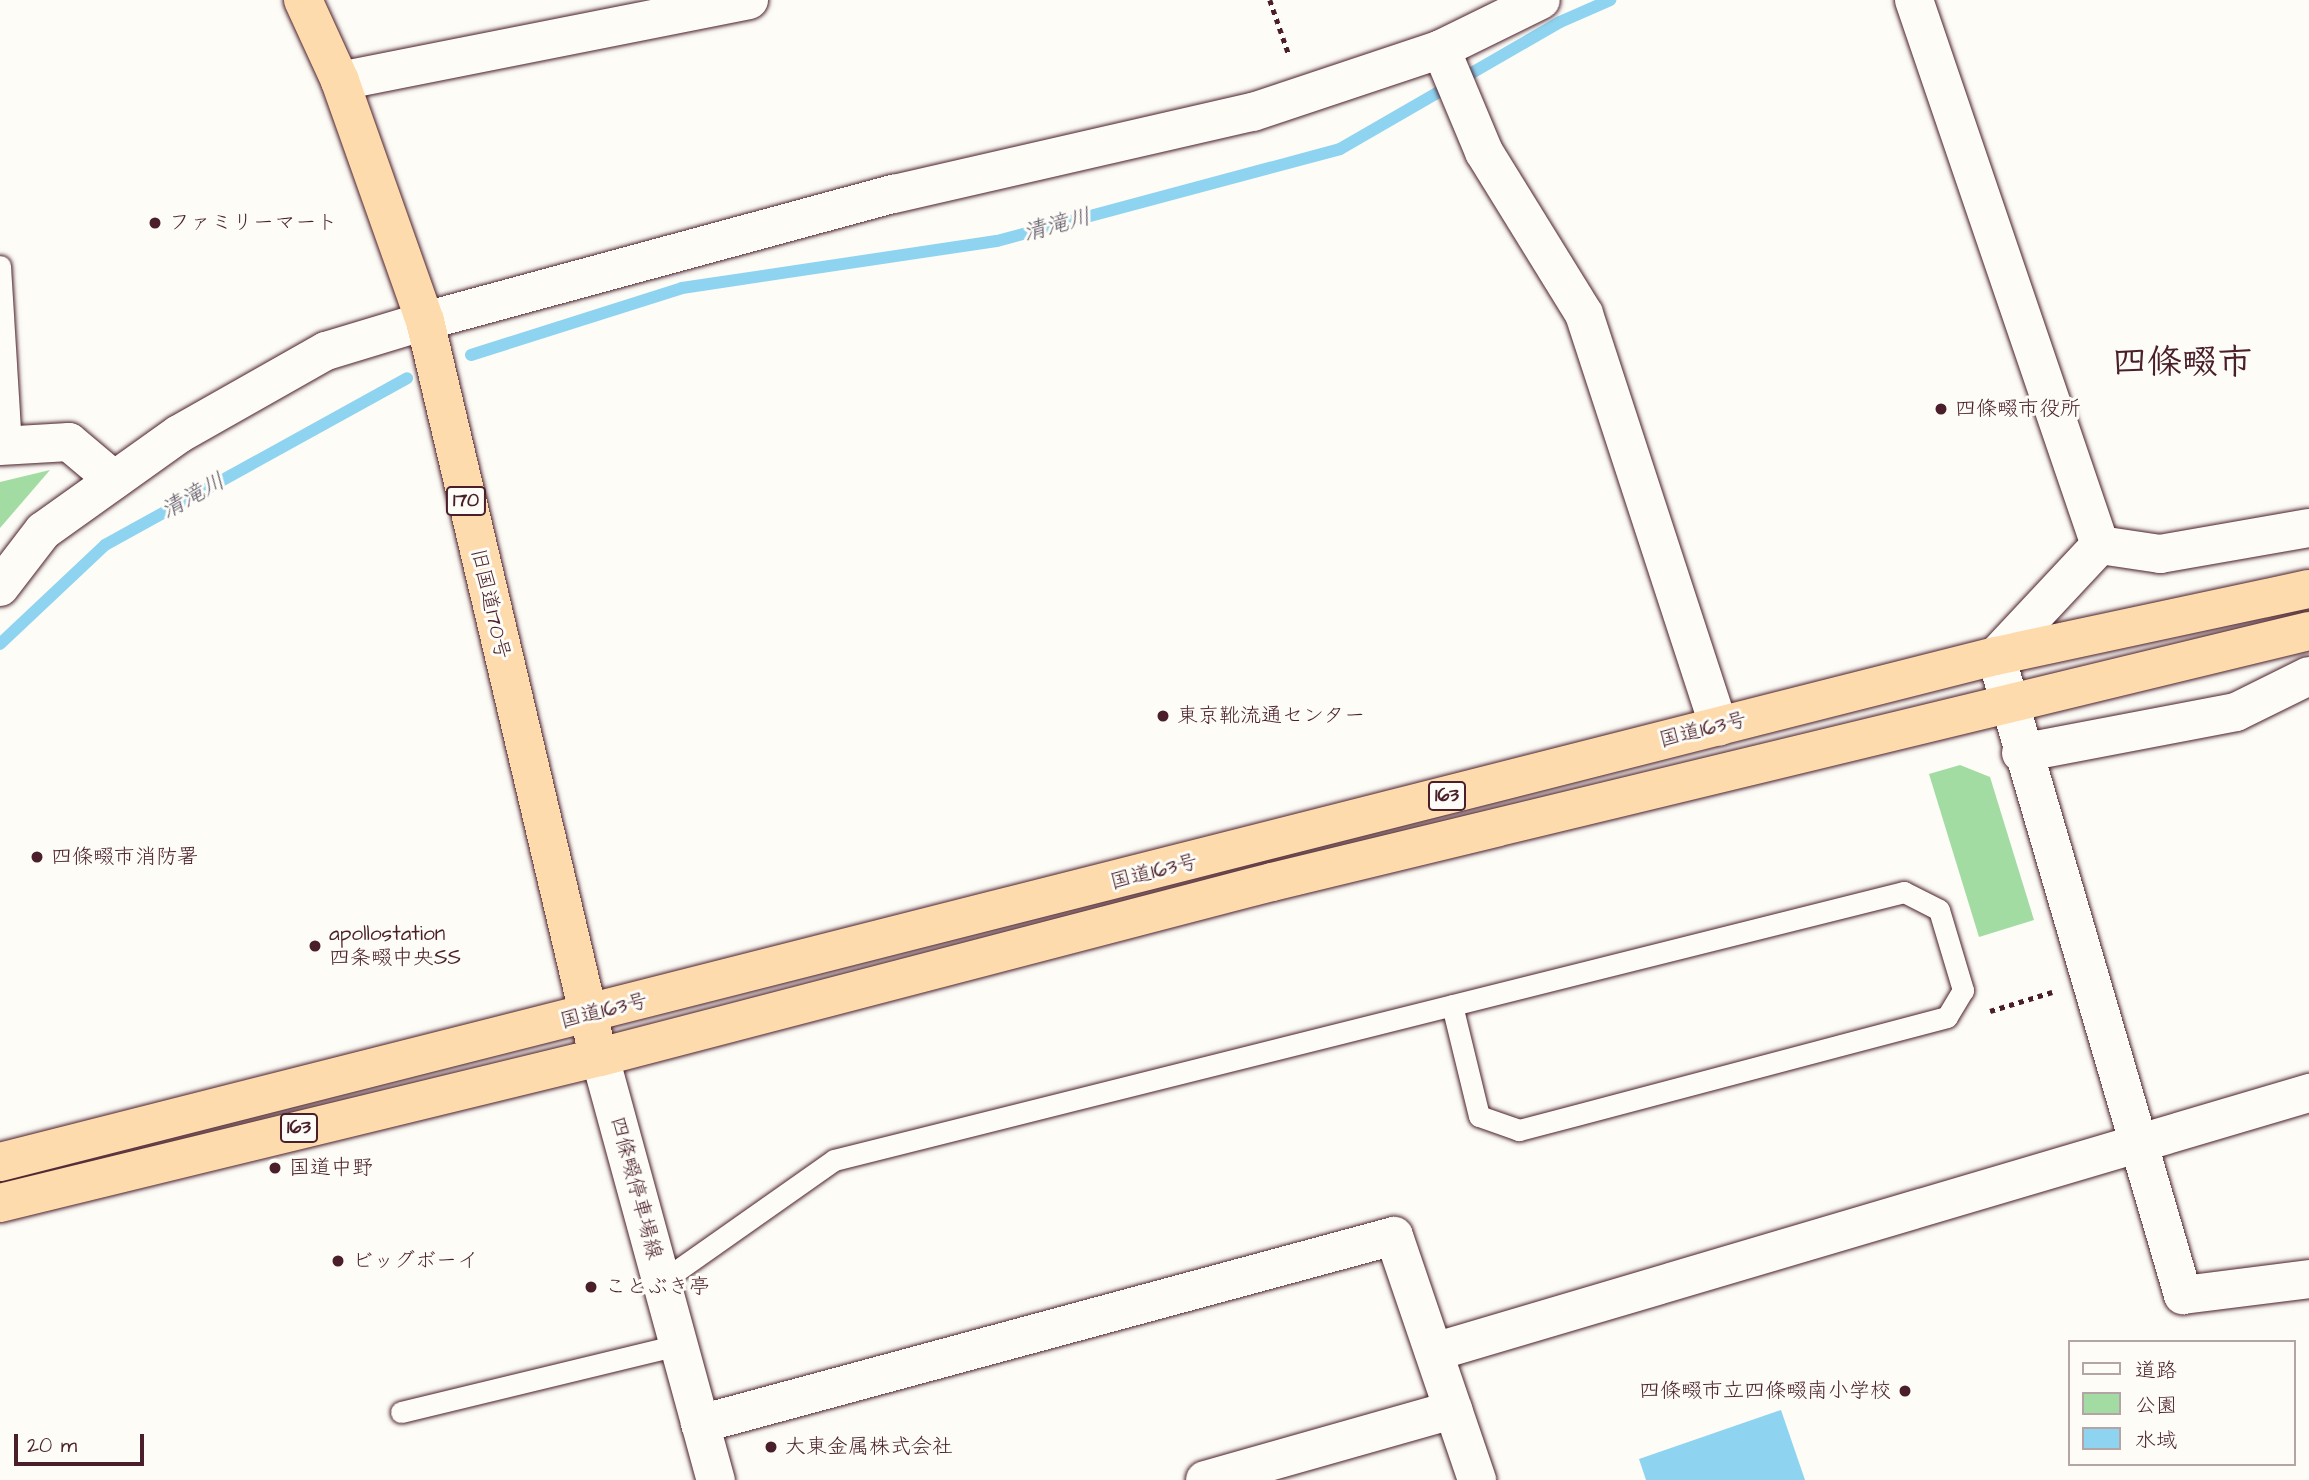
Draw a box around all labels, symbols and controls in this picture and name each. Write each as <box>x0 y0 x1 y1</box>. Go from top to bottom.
water label: 清滝川 <box>1020 203 1094 247</box>
place label: ファミリーマート <box>169 210 337 236</box>
marker: ファミリーマート <box>147 215 163 231</box>
district label: 四條畷市 <box>2112 342 2252 384</box>
place label: 四條畷市役所 <box>1955 396 2081 422</box>
marker: 四條畷市役所 <box>1933 401 1949 417</box>
water label: 清滝川 <box>156 467 230 525</box>
road number: 170 <box>445 486 487 516</box>
street label: 旧国道170号 <box>465 546 515 662</box>
place label: 東京靴流通センター <box>1177 703 1366 729</box>
street label: 国道163号 <box>1657 707 1749 753</box>
marker: 東京靴流通センター <box>1155 708 1171 724</box>
road number: 163 <box>1428 780 1466 811</box>
place label: 四條畷市消防署 <box>51 844 198 870</box>
marker: 四條畷市消防署 <box>29 849 45 865</box>
street label: 国道163号 <box>1108 849 1200 895</box>
place label: apollostation 四条畷中央SS <box>329 921 461 971</box>
marker: apollostation 四条畷中央SS <box>307 938 323 954</box>
street label: 国道163号 <box>558 988 650 1034</box>
road number: 163 <box>280 1112 318 1144</box>
street label: 四條畷停車場線 <box>605 1114 667 1262</box>
place label: 国道中野 <box>289 1155 373 1181</box>
marker: 国道中野 <box>267 1160 283 1176</box>
place label: ビッグボーイ <box>352 1248 478 1274</box>
marker: ビッグボーイ <box>330 1253 346 1269</box>
place label: ことぶき亭 <box>605 1274 710 1300</box>
marker: ことぶき亭 <box>583 1279 599 1295</box>
legend <box>2068 1340 2295 1466</box>
text: 道路 <box>2135 1356 2177 1385</box>
place label: 四條畷市立四條畷南小学校 <box>1639 1378 1891 1404</box>
marker: 四條畷市立四條畷南小学校 <box>1897 1383 1913 1399</box>
text: 公園 <box>2135 1391 2177 1420</box>
scale bar <box>18 1420 147 1464</box>
text: 水域 <box>2135 1426 2177 1455</box>
text: 20 m <box>27 1431 77 1460</box>
place label: 大東金属株式会社 <box>785 1434 953 1460</box>
marker: 大東金属株式会社 <box>763 1439 779 1455</box>

